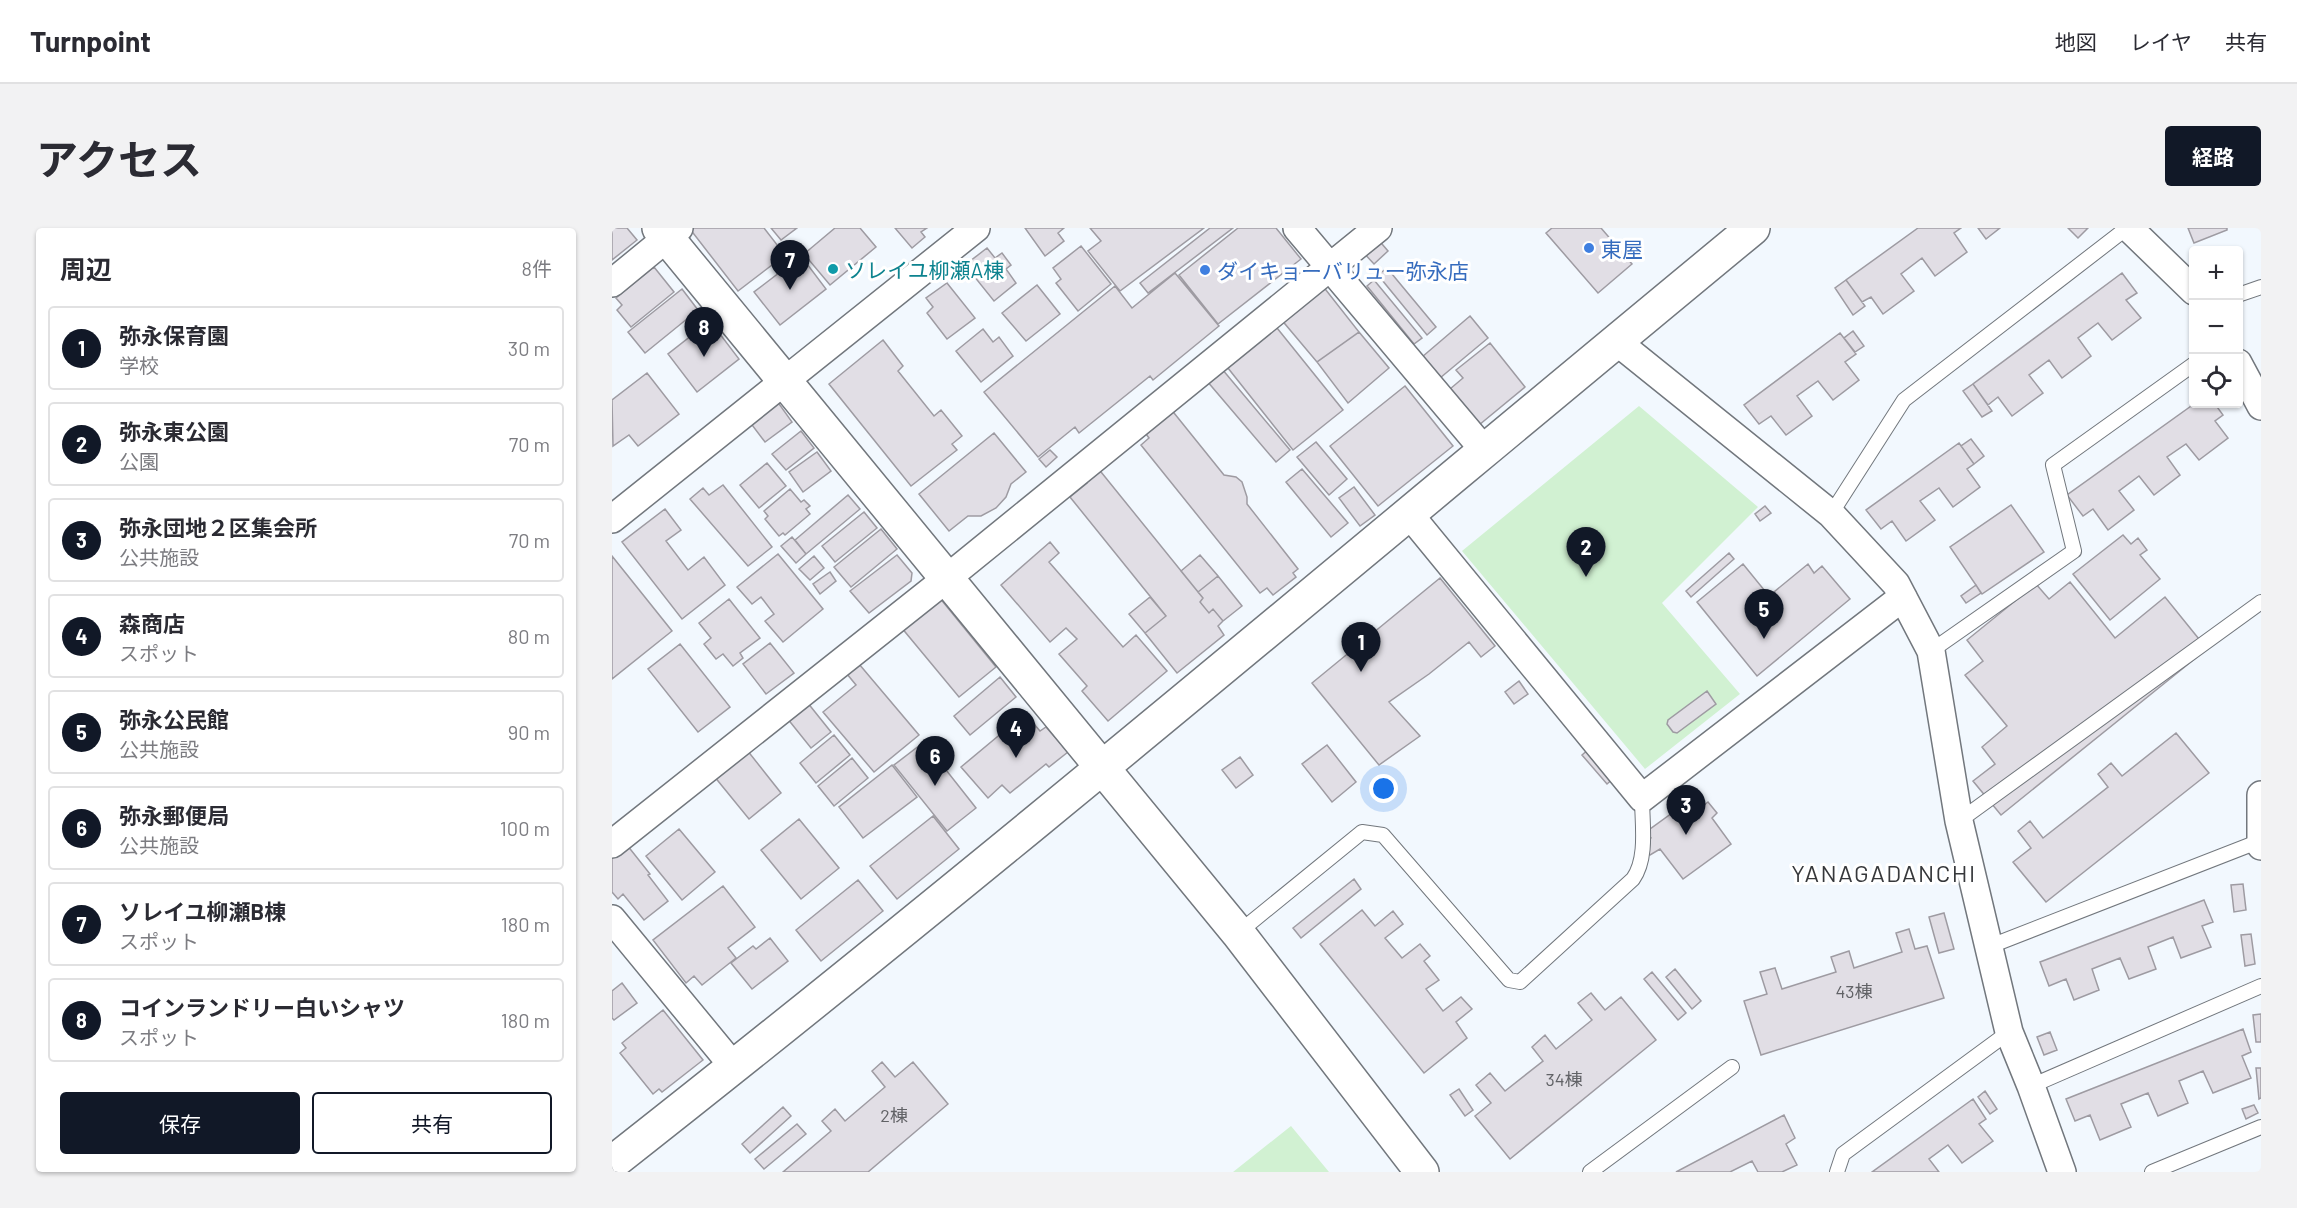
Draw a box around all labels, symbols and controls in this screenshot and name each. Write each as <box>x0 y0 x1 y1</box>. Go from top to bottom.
text: Turnpoint <box>30 24 151 58</box>
text: 地図 <box>2055 29 2097 54</box>
text: レイヤ <box>2130 29 2192 54</box>
text: 共有 <box>2225 29 2267 54</box>
button: 経路 <box>2165 126 2261 186</box>
text: アクセス <box>36 133 202 183</box>
place label: 東屋 <box>1601 236 1643 261</box>
pin: 7 <box>770 241 810 290</box>
marker: 東屋 <box>1582 241 1596 255</box>
map controls <box>2189 246 2243 408</box>
button: + <box>2189 246 2243 300</box>
text: 周辺 <box>60 253 112 284</box>
text: 8件 <box>522 256 552 280</box>
place label: ソレイユ柳瀬A棟 <box>845 257 1004 282</box>
place label: ダイキョーバリュー弥永店 <box>1217 258 1469 283</box>
marker: ソレイユ柳瀬A棟 <box>826 262 840 276</box>
marker: ダイキョーバリュー弥永店 <box>1198 263 1212 277</box>
button: − <box>2189 300 2243 354</box>
pin: 8 <box>684 308 724 357</box>
text: 弥永保育園 <box>119 322 229 348</box>
text: 1 <box>78 336 85 360</box>
text: 30 m <box>508 336 550 360</box>
text: 学校 <box>119 353 159 377</box>
button: locate <box>2189 354 2243 408</box>
text: 弥永東公園 <box>119 418 229 444</box>
text: 2 <box>76 432 87 456</box>
text: 70 m <box>509 432 550 456</box>
text: 公園 <box>119 449 159 473</box>
text: 弥永団地２区集会所 <box>119 514 317 540</box>
text: 3 <box>76 528 87 552</box>
text: 70 m <box>509 528 550 552</box>
pin: 2 <box>1566 528 1606 577</box>
text: 公共施設 <box>119 545 199 569</box>
pin: 5 <box>1744 590 1784 639</box>
text: 森商店 <box>119 610 185 636</box>
pin: 1 <box>1342 622 1380 672</box>
text: 4 <box>75 624 88 648</box>
text: 80 m <box>508 624 550 648</box>
text: スポット <box>119 641 199 665</box>
text: 弥永公民館 <box>119 706 229 732</box>
pin: 4 <box>996 708 1036 758</box>
text: 5 <box>76 720 87 744</box>
text: 90 m <box>508 720 550 744</box>
pin: 6 <box>916 736 954 786</box>
text: 公共施設 <box>119 737 199 761</box>
your location <box>1369 774 1398 803</box>
pin: 3 <box>1666 786 1706 835</box>
text: 弥永郵便局 <box>119 802 229 828</box>
text: 6 <box>76 816 87 840</box>
text: 100 m <box>500 816 550 840</box>
text: 公共施設 <box>119 833 199 857</box>
district label: YANAGADANCHI <box>1791 858 1977 887</box>
text: ソレイユ柳瀬B棟 <box>119 898 286 924</box>
text: 7 <box>77 912 86 936</box>
text: 180 m <box>501 912 550 936</box>
text: スポット <box>119 929 199 953</box>
house number: 43棟 <box>1835 980 1873 1002</box>
text: コインランドリー白いシャツ <box>119 994 405 1020</box>
text: 8 <box>76 1008 87 1032</box>
text: 180 m <box>501 1008 550 1032</box>
text: スポット <box>119 1025 199 1049</box>
house number: 34棟 <box>1545 1068 1583 1090</box>
button: 保存 <box>60 1092 300 1154</box>
button: 共有 <box>312 1092 552 1154</box>
house number: 2棟 <box>880 1104 908 1126</box>

